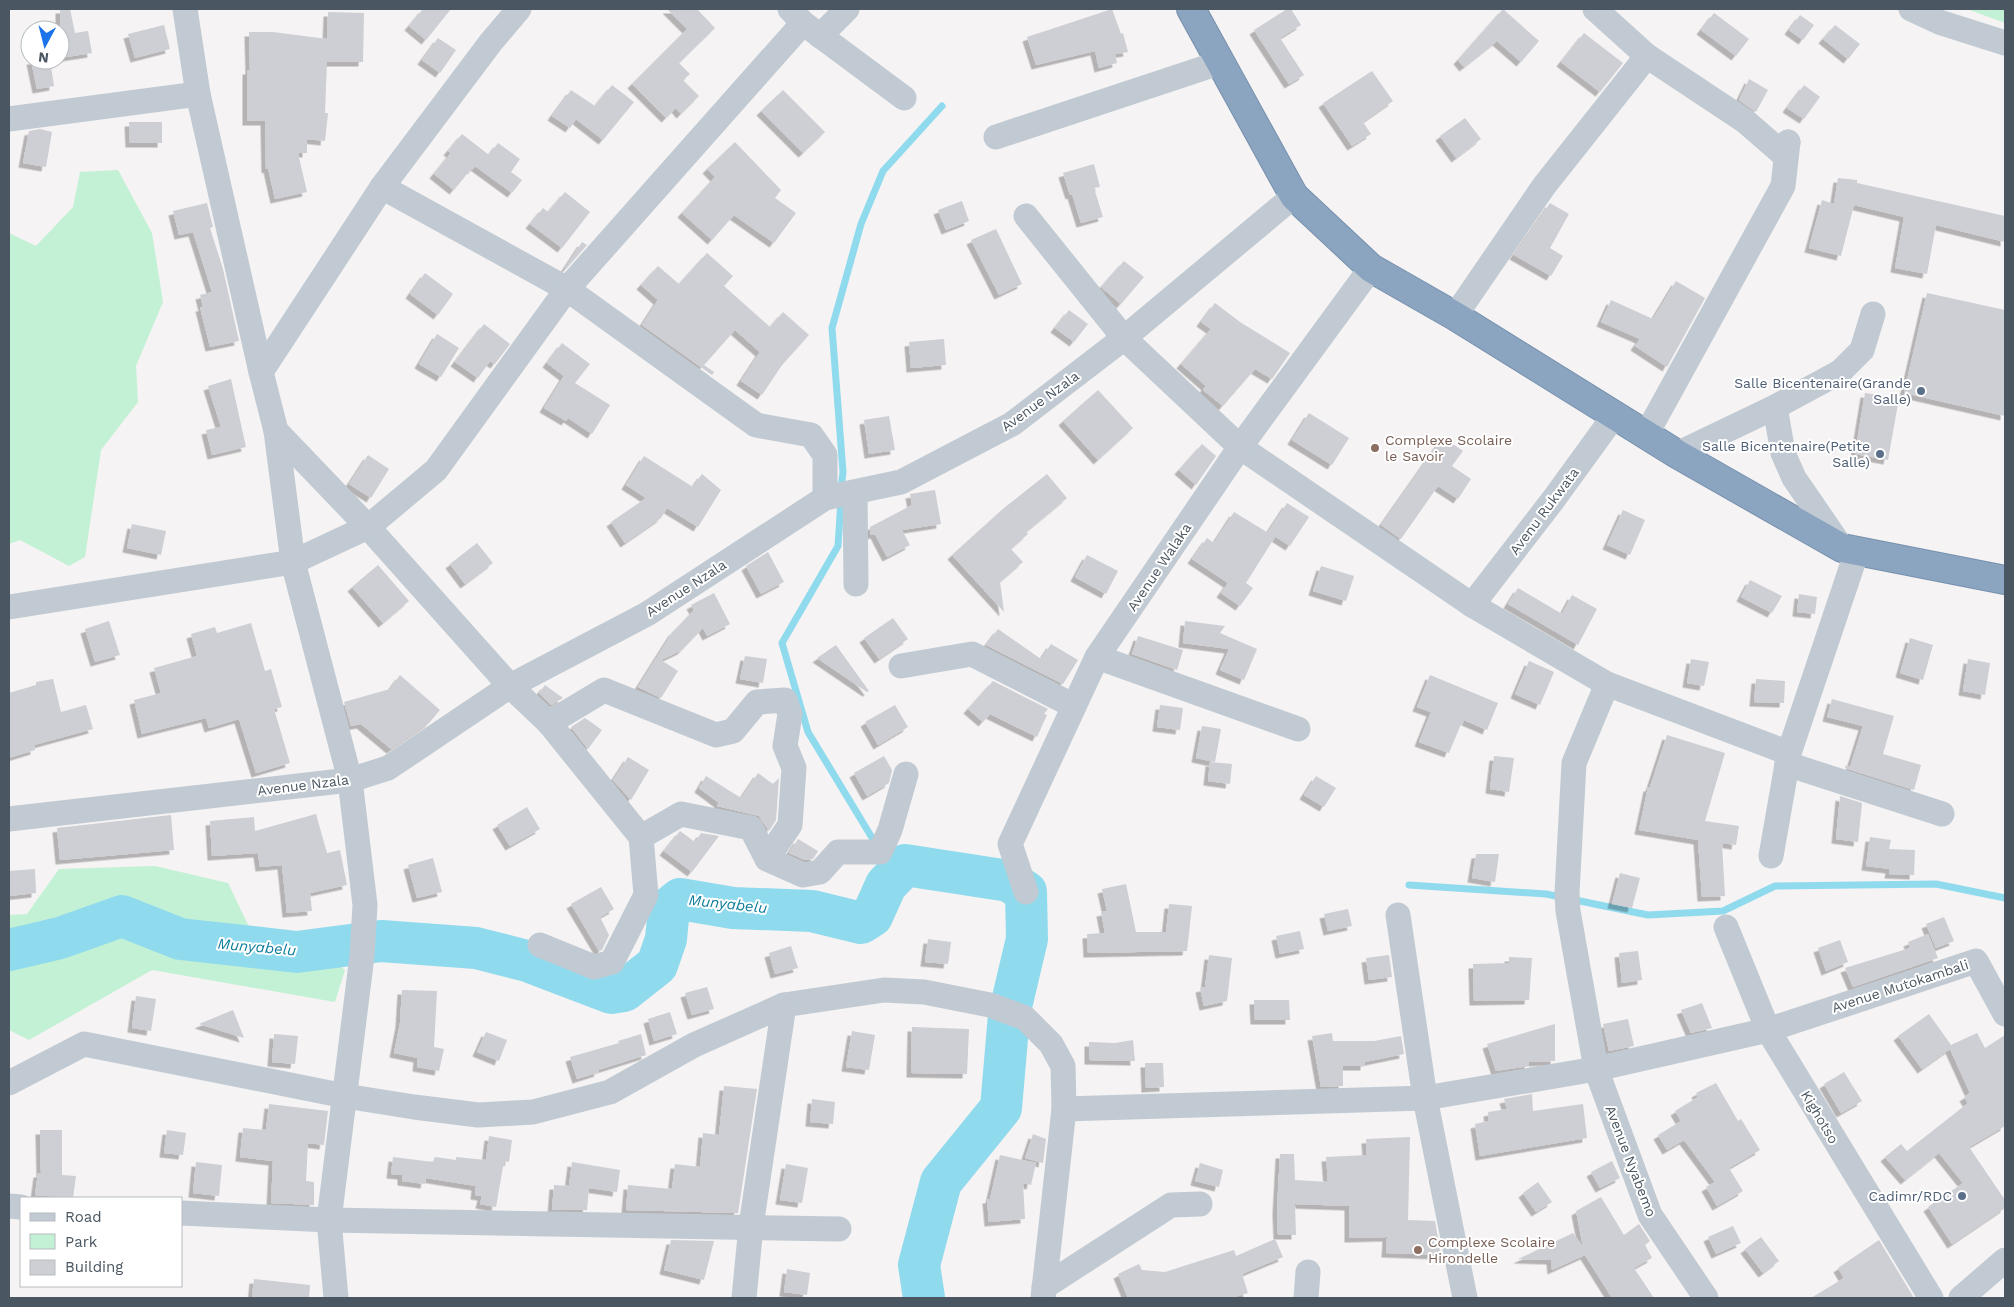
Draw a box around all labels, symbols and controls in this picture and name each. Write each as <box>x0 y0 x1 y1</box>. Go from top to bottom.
north arrow <box>20 20 70 70</box>
text: N <box>37 49 50 66</box>
street label: Avenue Nzala <box>998 367 1082 435</box>
place label: Salle Bicentenaire(Grande Salle) <box>1734 375 1911 407</box>
marker: Salle Bicentenaire(Grande Salle) <box>1915 385 1927 397</box>
place label: Complexe Scolaire le Savoir <box>1385 432 1512 464</box>
place label: Salle Bicentenaire(Petite Salle) <box>1702 438 1870 470</box>
marker: Complexe Scolaire le Savoir <box>1369 442 1381 454</box>
marker: Salle Bicentenaire(Petite Salle) <box>1874 448 1886 460</box>
street label: Avenu Rukwata <box>1506 464 1582 558</box>
street label: Avenue Walaka <box>1124 520 1194 614</box>
street label: Avenue Nzala <box>643 556 729 620</box>
street label: Avenue Nzala <box>256 771 350 799</box>
water label: Munyabelu <box>688 891 768 917</box>
water label: Munyabelu <box>217 935 297 959</box>
street label: Avenue Mutokambali <box>1830 956 1970 1016</box>
street label: Kighotso <box>1798 1088 1842 1146</box>
street label: Avenue Nyabemo <box>1602 1103 1660 1219</box>
place label: Cadimr/RDC <box>1868 1188 1952 1204</box>
marker: Cadimr/RDC <box>1956 1190 1968 1202</box>
legend <box>20 1197 182 1287</box>
text: Road <box>65 1208 102 1226</box>
text: Park <box>65 1233 98 1251</box>
place label: Complexe Scolaire Hirondelle <box>1428 1234 1555 1266</box>
marker: Complexe Scolaire Hirondelle <box>1412 1244 1424 1256</box>
text: Building <box>65 1258 123 1276</box>

